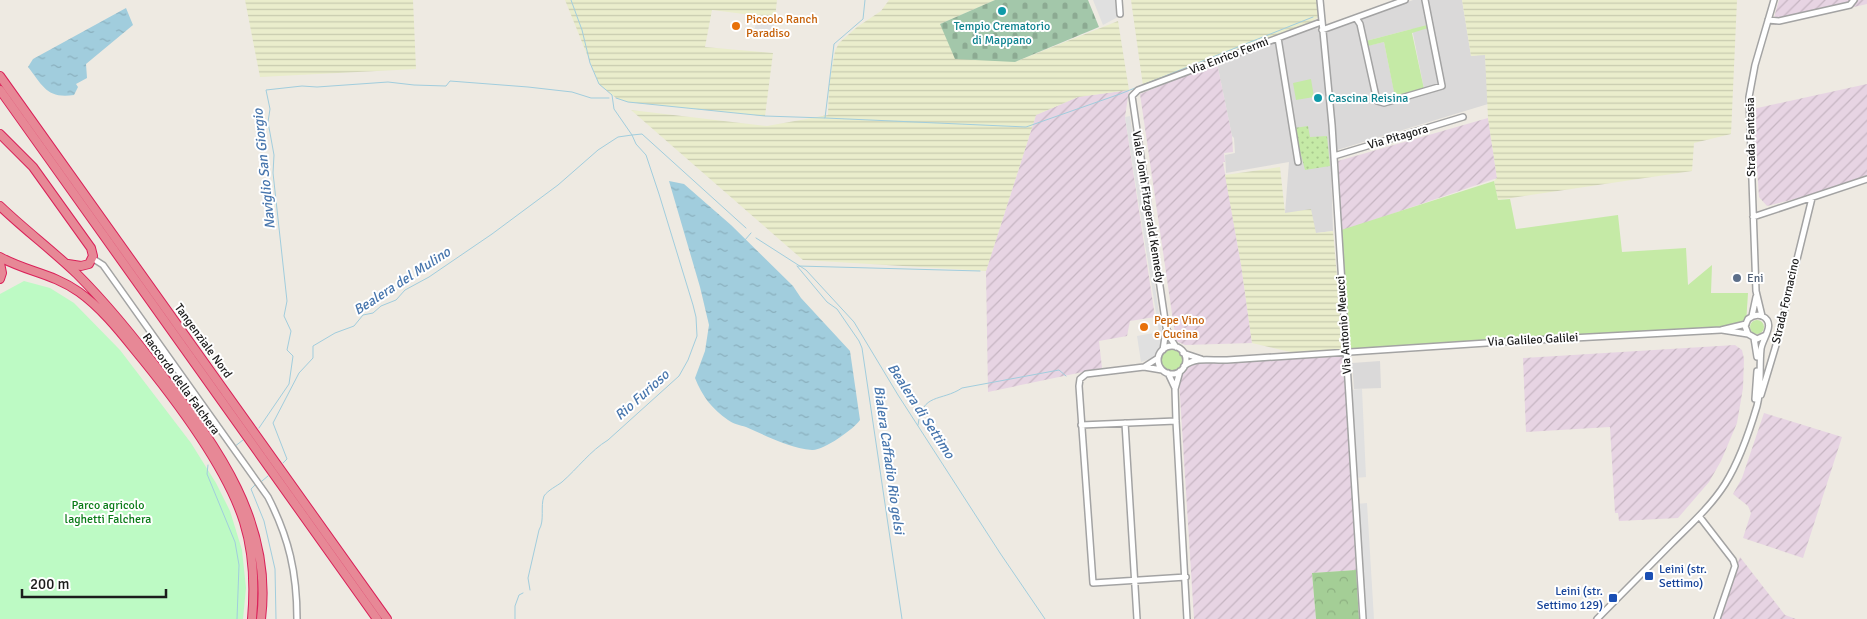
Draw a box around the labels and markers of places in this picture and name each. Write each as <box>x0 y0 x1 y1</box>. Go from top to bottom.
marker: Tempio Crematorio di Mappano <box>996 5 1008 17</box>
place label: Piccolo Ranch Paradiso <box>746 12 818 41</box>
place label: Tempio Crematorio di Mappano <box>954 19 1050 48</box>
marker: Piccolo Ranch Paradiso <box>730 20 742 32</box>
place label: Cascina Reisina <box>1328 91 1408 106</box>
marker: Cascina Reisina <box>1312 92 1324 104</box>
place label: Eni <box>1747 271 1764 286</box>
marker: Eni <box>1731 272 1743 284</box>
place label: Pepe Vino e Cucina <box>1154 313 1204 342</box>
marker: Pepe Vino e Cucina <box>1138 321 1150 333</box>
place label: Leini (str. Settimo) <box>1659 562 1707 591</box>
marker: Leini (str. Settimo) <box>1643 570 1655 582</box>
place label: Leini (str. Settimo 129) <box>1537 584 1603 613</box>
marker: Leini (str. Settimo 129) <box>1607 592 1619 604</box>

